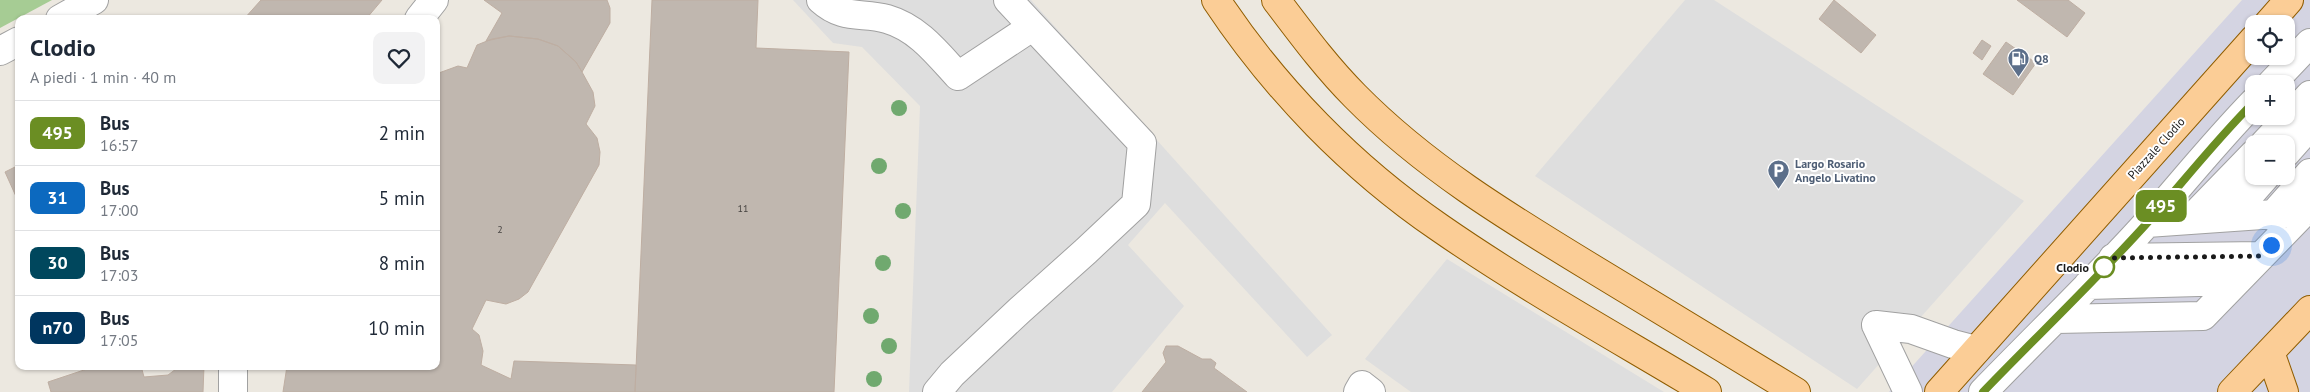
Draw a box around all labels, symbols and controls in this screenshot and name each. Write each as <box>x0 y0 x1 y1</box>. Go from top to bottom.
map controls <box>2245 15 2295 185</box>
button: locate <box>2245 15 2295 65</box>
text: Clodio <box>30 32 96 63</box>
button: heart <box>373 32 425 84</box>
fuel station icon: Q8 <box>2006 46 2030 77</box>
place label: Q8 <box>2034 51 2049 66</box>
text: A piedi · 1 min · 40 m <box>30 67 176 87</box>
button: + <box>2245 75 2295 125</box>
text: Bus <box>100 111 129 135</box>
street label: Piazzale Clodio <box>2124 114 2188 182</box>
text: 495 <box>42 121 73 144</box>
text: 2 min <box>379 121 425 145</box>
text: 16:57 <box>100 135 138 155</box>
button: − <box>2245 135 2295 185</box>
place label: Largo Rosario Angelo Livatino <box>1795 156 1876 185</box>
parking icon: Largo Rosario Angelo Livatino <box>1767 158 1791 189</box>
text: Bus <box>100 176 129 200</box>
text: 31 <box>47 186 68 209</box>
text: 5 min <box>379 186 425 210</box>
line badge: 495 <box>2132 190 2190 222</box>
text: 495 <box>2146 194 2176 217</box>
text: 17:00 <box>100 200 138 220</box>
house number: 11 <box>738 202 748 215</box>
house number: 2 <box>497 223 503 236</box>
your location <box>2259 233 2284 258</box>
text: Bus <box>100 241 129 265</box>
text: 30 <box>47 251 68 274</box>
text: 8 min <box>379 251 425 275</box>
marker: Clodio <box>2093 256 2115 278</box>
place label: Clodio <box>2056 260 2090 275</box>
text: 17:03 <box>100 265 138 285</box>
text: Bus <box>100 306 129 330</box>
text: n70 <box>42 316 73 339</box>
text: 10 min <box>368 316 425 340</box>
text: 17:05 <box>100 330 138 350</box>

